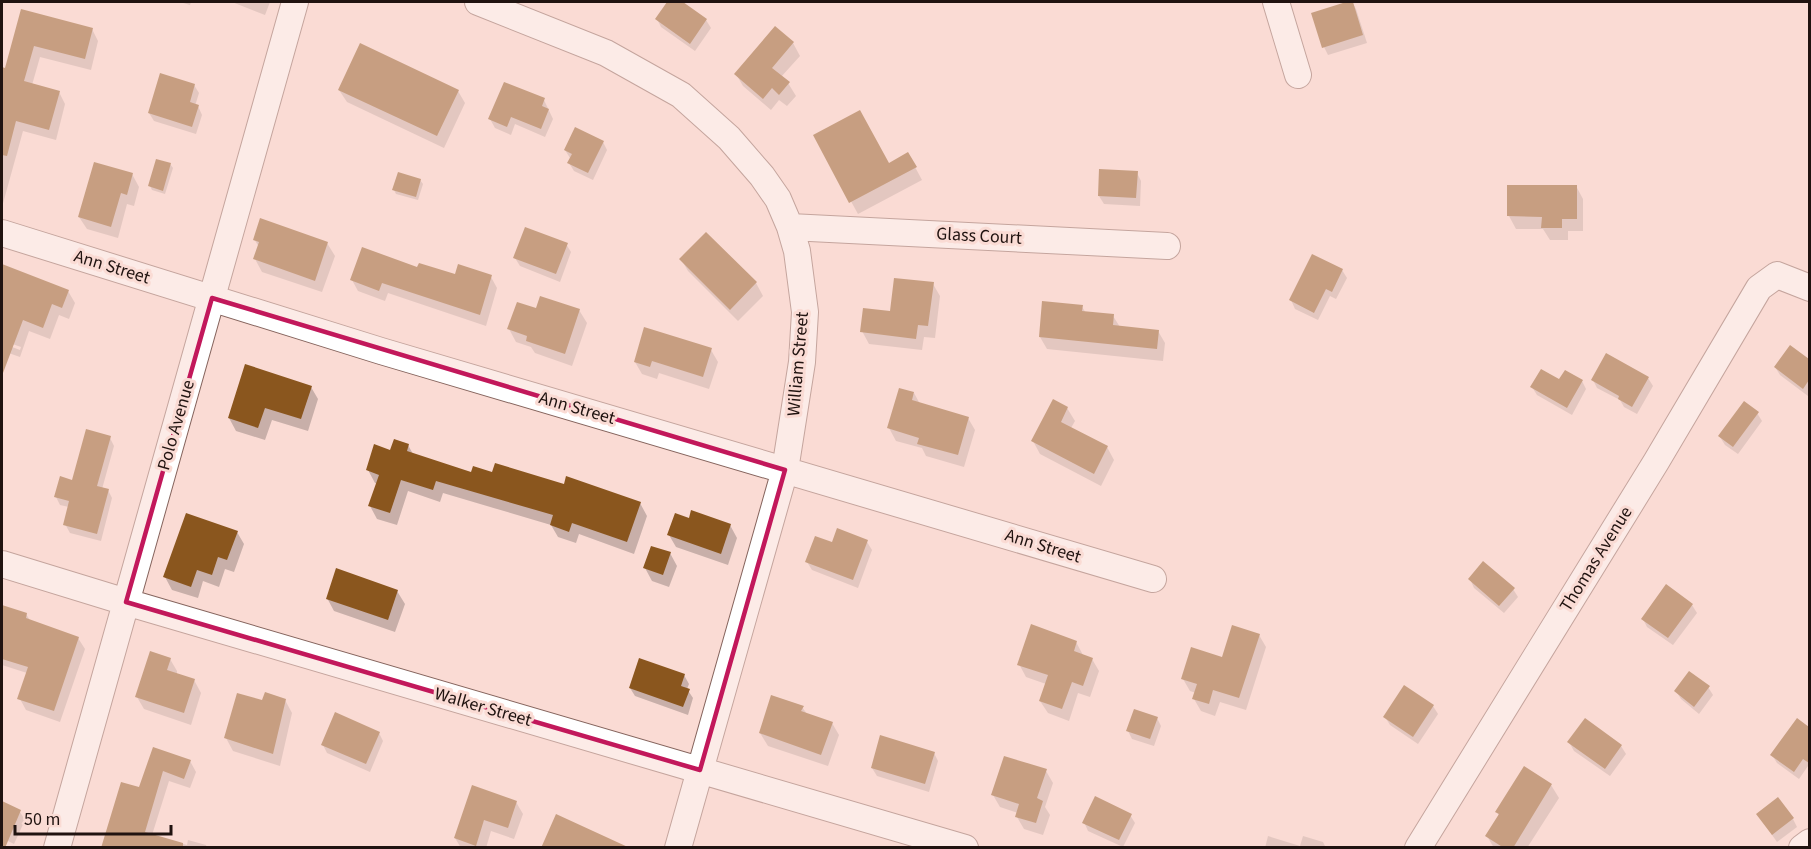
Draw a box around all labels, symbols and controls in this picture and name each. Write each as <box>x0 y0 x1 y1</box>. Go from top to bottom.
street label: Glass Court <box>936 221 1022 251</box>
street label: Ann Street <box>71 244 153 290</box>
street label: William Street <box>781 311 815 417</box>
street label: Polo Avenue <box>151 377 201 473</box>
street label: Ann Street <box>536 385 618 431</box>
street label: Thomas Avenue <box>1554 502 1638 616</box>
street label: Ann Street <box>1002 523 1084 569</box>
street label: Walker Street <box>431 681 535 733</box>
scale bar <box>15 798 171 836</box>
text: 50 m <box>24 807 60 832</box>

